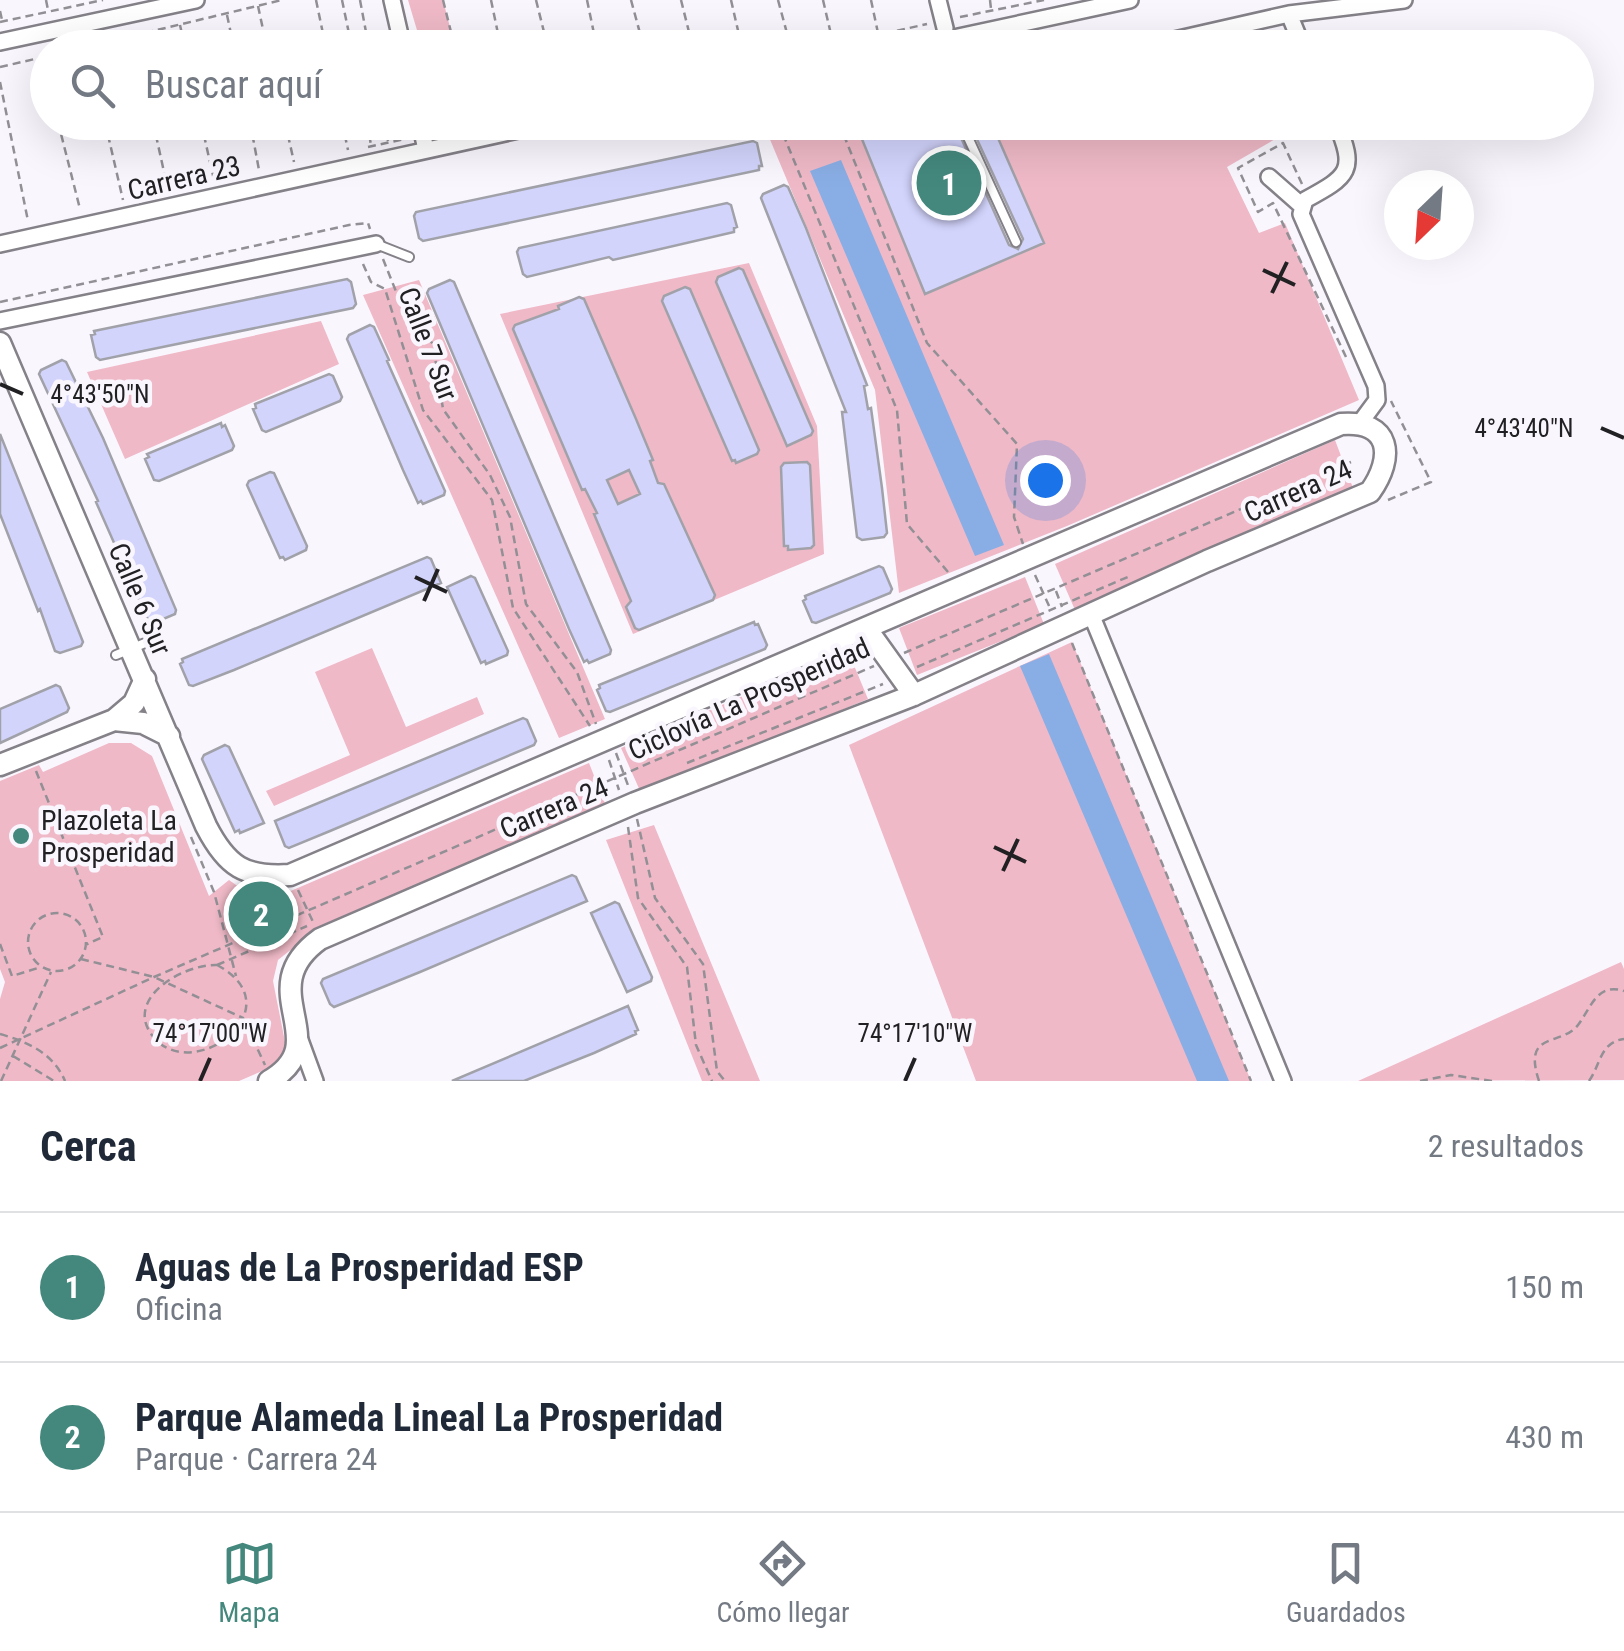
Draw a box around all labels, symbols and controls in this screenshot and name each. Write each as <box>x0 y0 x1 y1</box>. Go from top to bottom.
search box <box>30 30 1594 140</box>
icon: search <box>65 58 120 113</box>
text: Buscar aquí <box>145 63 322 107</box>
pin: 1 <box>916 146 982 220</box>
street label: Carrera 23 <box>124 149 244 207</box>
north arrow <box>1384 170 1474 260</box>
street label: Calle 7 Sur <box>391 283 465 405</box>
text: 4°43'50"N <box>51 380 149 409</box>
text: 4°43'40"N <box>1475 414 1573 443</box>
street label: Carrera 24 <box>1239 453 1357 529</box>
your location <box>1020 455 1071 506</box>
street label: Calle 6 Sur <box>102 538 178 660</box>
street label: Ciclovía La Prosperidad <box>623 631 875 767</box>
street label: Carrera 24 <box>495 770 613 846</box>
place label: Plazoleta La Prosperidad <box>41 804 177 869</box>
marker: Plazoleta La Prosperidad <box>10 825 32 847</box>
pin: 2 <box>228 876 294 952</box>
text: 74°17'00"W <box>153 1019 267 1048</box>
text: 74°17'10"W <box>858 1019 972 1048</box>
text: Cerca <box>40 1122 137 1171</box>
text: 2 resultados <box>1428 1127 1584 1165</box>
text: Aguas de La Prosperidad ESP <box>135 1246 584 1290</box>
text: 1 <box>64 1268 81 1306</box>
text: 150 m <box>1505 1268 1584 1306</box>
text: Oficina <box>135 1290 223 1328</box>
text: Parque Alameda Lineal La Prosperidad <box>135 1396 723 1440</box>
text: 2 <box>64 1418 81 1456</box>
text: 430 m <box>1505 1418 1584 1456</box>
text: Parque · Carrera 24 <box>135 1440 377 1478</box>
tab: Mapa <box>218 1536 280 1629</box>
tab: Cómo llegar <box>716 1536 850 1629</box>
tab: Guardados <box>1286 1536 1406 1629</box>

